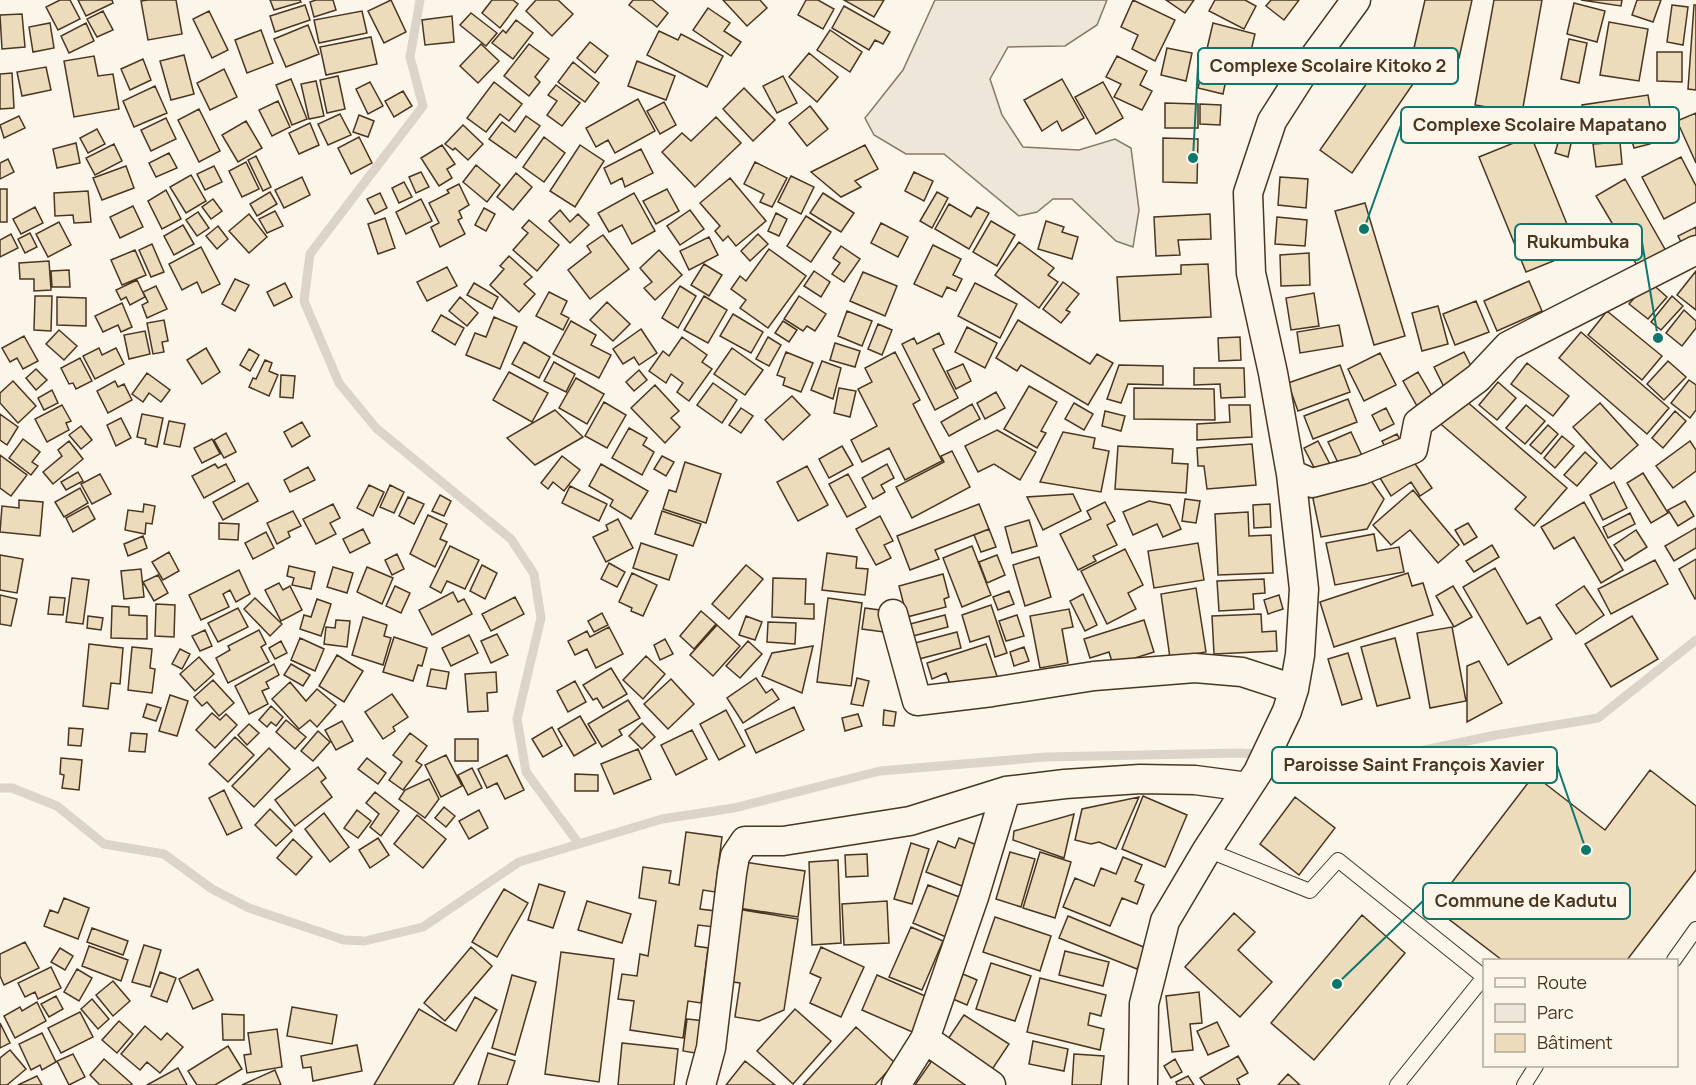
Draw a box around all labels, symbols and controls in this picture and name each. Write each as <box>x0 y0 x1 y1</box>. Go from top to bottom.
callout: Complexe Scolaire Kitoko 2 <box>1198 48 1458 84</box>
text: Complexe Scolaire Kitoko 2 <box>1210 53 1446 77</box>
callout: Complexe Scolaire Mapatano <box>1401 107 1679 143</box>
text: Complexe Scolaire Mapatano <box>1413 112 1667 136</box>
callout: Rukumbuka <box>1515 224 1642 260</box>
text: Rukumbuka <box>1527 229 1629 253</box>
callout: Paroisse Saint François Xavier <box>1272 747 1557 783</box>
text: Paroisse Saint François Xavier <box>1284 752 1544 776</box>
callout: Commune de Kadutu <box>1423 883 1630 919</box>
text: Commune de Kadutu <box>1435 888 1617 912</box>
legend <box>1483 959 1678 1067</box>
text: Route <box>1537 970 1587 994</box>
text: Parc <box>1537 1000 1574 1024</box>
text: Bâtiment <box>1537 1030 1613 1054</box>

